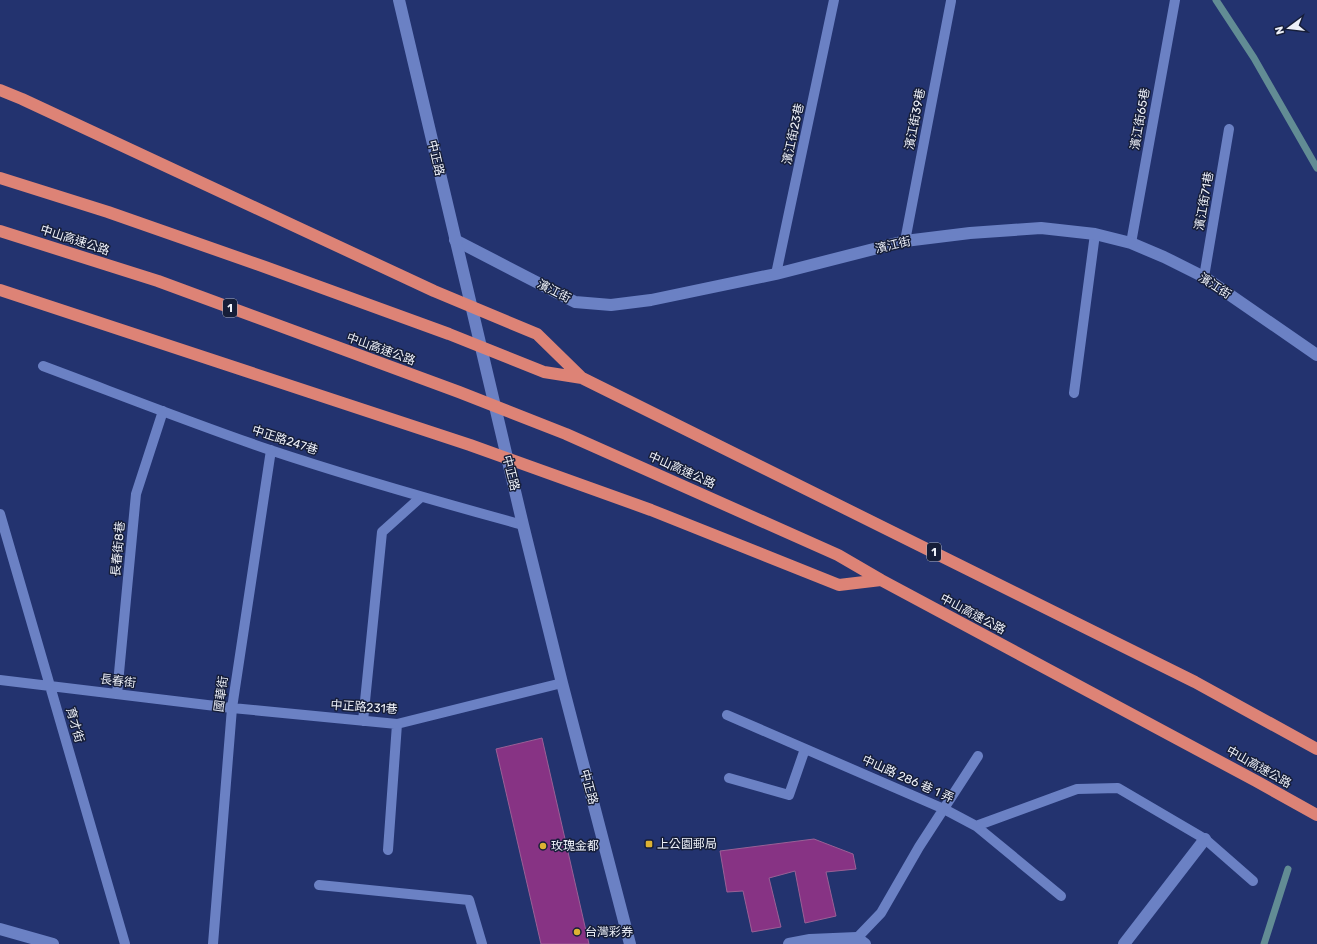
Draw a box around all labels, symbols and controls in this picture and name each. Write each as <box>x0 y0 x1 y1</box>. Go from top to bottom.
north arrow <box>1269 8 1309 48</box>
text: N <box>1272 25 1287 36</box>
street label: 濱江街39巷 <box>902 87 928 151</box>
street label: 濱江街65巷 <box>1128 87 1152 151</box>
street label: 濱江街23巷 <box>780 102 806 166</box>
street label: 中正路 <box>425 139 447 177</box>
street label: 濱江街71巷 <box>1192 171 1216 231</box>
street label: 中山高速公路 <box>39 222 111 258</box>
street label: 濱江街 <box>874 234 912 256</box>
street label: 濱江街 <box>1196 270 1234 302</box>
street label: 濱江街 <box>535 277 573 305</box>
road number: 1 <box>223 299 237 317</box>
street label: 中山高速公路 <box>345 330 417 368</box>
street label: 中正路247巷 <box>250 423 320 457</box>
street label: 中山高速公路 <box>646 449 718 491</box>
street label: 中正路 <box>500 454 522 492</box>
street label: 長春街8巷 <box>109 521 127 577</box>
road number: 1 <box>927 543 941 561</box>
street label: 中山高速公路 <box>938 591 1008 637</box>
street label: 長春街 <box>99 672 137 690</box>
street label: 國華街 <box>212 675 230 713</box>
street label: 中正路231巷 <box>330 698 398 716</box>
street label: 育才街 <box>63 706 87 744</box>
street label: 中山高速公路 <box>1224 743 1294 791</box>
street label: 中山路 286 巷 1 弄 <box>860 753 956 805</box>
street label: 中正路 <box>578 768 600 806</box>
place label: 上公園郵局 <box>657 837 717 851</box>
place label: 玫瑰金都 <box>551 839 599 853</box>
marker: 上公園郵局 <box>644 839 654 849</box>
marker: 玫瑰金都 <box>538 841 548 851</box>
place label: 台灣彩券 <box>585 925 633 939</box>
marker: 台灣彩券 <box>572 927 582 937</box>

